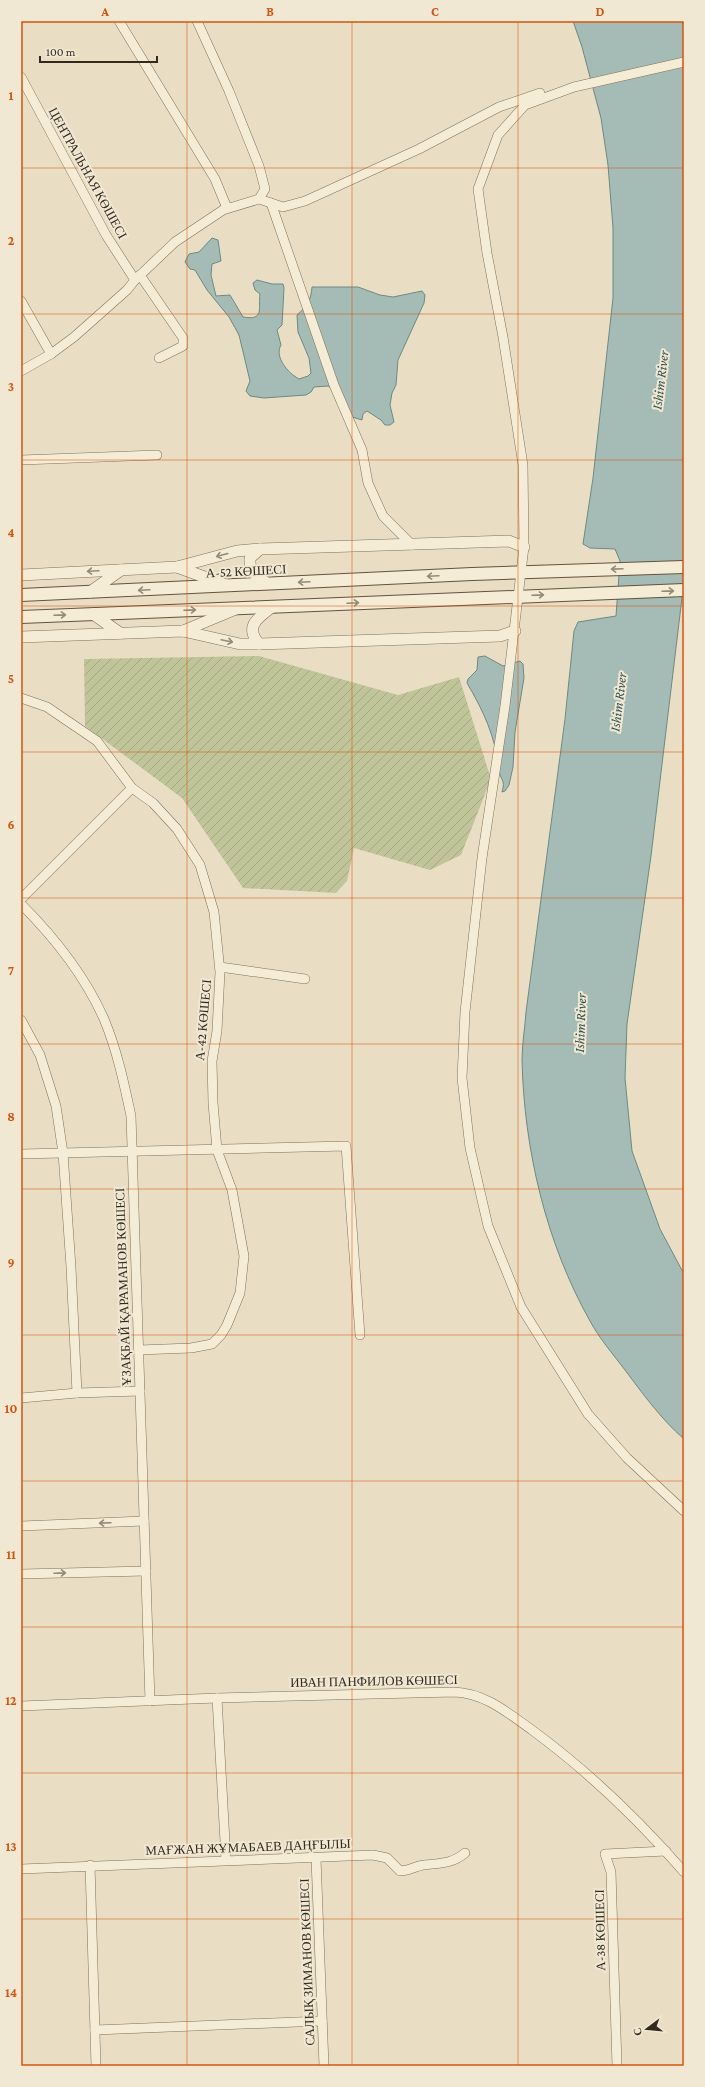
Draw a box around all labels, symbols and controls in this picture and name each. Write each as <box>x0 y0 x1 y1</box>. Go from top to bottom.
text: A <box>100 4 109 19</box>
text: B <box>266 4 274 19</box>
text: C <box>431 4 439 19</box>
text: D <box>596 4 605 19</box>
scale bar <box>40 38 157 64</box>
text: 100 m <box>46 45 76 59</box>
text: 1 <box>9 88 14 103</box>
street label: ЦЕНТРАЛЬНАЯ КӨШЕСІ <box>46 105 130 241</box>
text: 2 <box>8 233 15 248</box>
water label: Ishim River <box>648 348 672 410</box>
text: 3 <box>8 379 14 394</box>
text: 4 <box>7 525 15 540</box>
one-way arrow <box>215 552 228 559</box>
street label: А-52 КӨШЕСІ <box>205 561 287 581</box>
one-way arrow <box>611 565 624 573</box>
one-way arrow <box>87 567 100 575</box>
one-way arrow <box>427 572 440 579</box>
one-way arrow <box>298 578 311 585</box>
one-way arrow <box>138 586 151 594</box>
one-way arrow <box>661 587 674 595</box>
one-way arrow <box>531 592 544 599</box>
one-way arrow <box>346 599 359 607</box>
one-way arrow <box>183 606 196 614</box>
one-way arrow <box>53 611 66 619</box>
one-way arrow <box>220 638 233 645</box>
water label: Ishim River <box>606 670 630 732</box>
text: 5 <box>8 671 14 686</box>
text: 6 <box>7 817 15 832</box>
text: 7 <box>8 963 14 978</box>
street label: А-42 КӨШЕСІ <box>192 979 214 1061</box>
water label: Ishim River <box>571 992 589 1053</box>
text: 8 <box>7 1109 15 1124</box>
street label: ҰЗАҚБАЙ ҚАРАМАНОВ КӨШЕСІ <box>112 1188 134 1386</box>
text: 9 <box>7 1255 15 1270</box>
text: 10 <box>5 1401 17 1416</box>
one-way arrow <box>99 1519 112 1527</box>
text: 11 <box>6 1547 16 1562</box>
one-way arrow <box>53 1569 66 1577</box>
street label: ИВАН ПАНФИЛОВ КӨШЕСІ <box>290 1672 458 1690</box>
text: 12 <box>5 1693 17 1708</box>
street label: МАҒЖАН ЖҰМАБАЕВ ДАҢҒЫЛЫ <box>145 1836 351 1858</box>
text: 13 <box>5 1839 17 1854</box>
street label: САЛЫҚ ЗИМАНОВ КӨШЕСІ <box>297 1878 317 2046</box>
street label: А-38 КӨШЕСІ <box>592 1889 608 1971</box>
text: 14 <box>5 1985 17 2000</box>
north arrow <box>627 2009 667 2049</box>
text: С <box>631 2026 644 2037</box>

